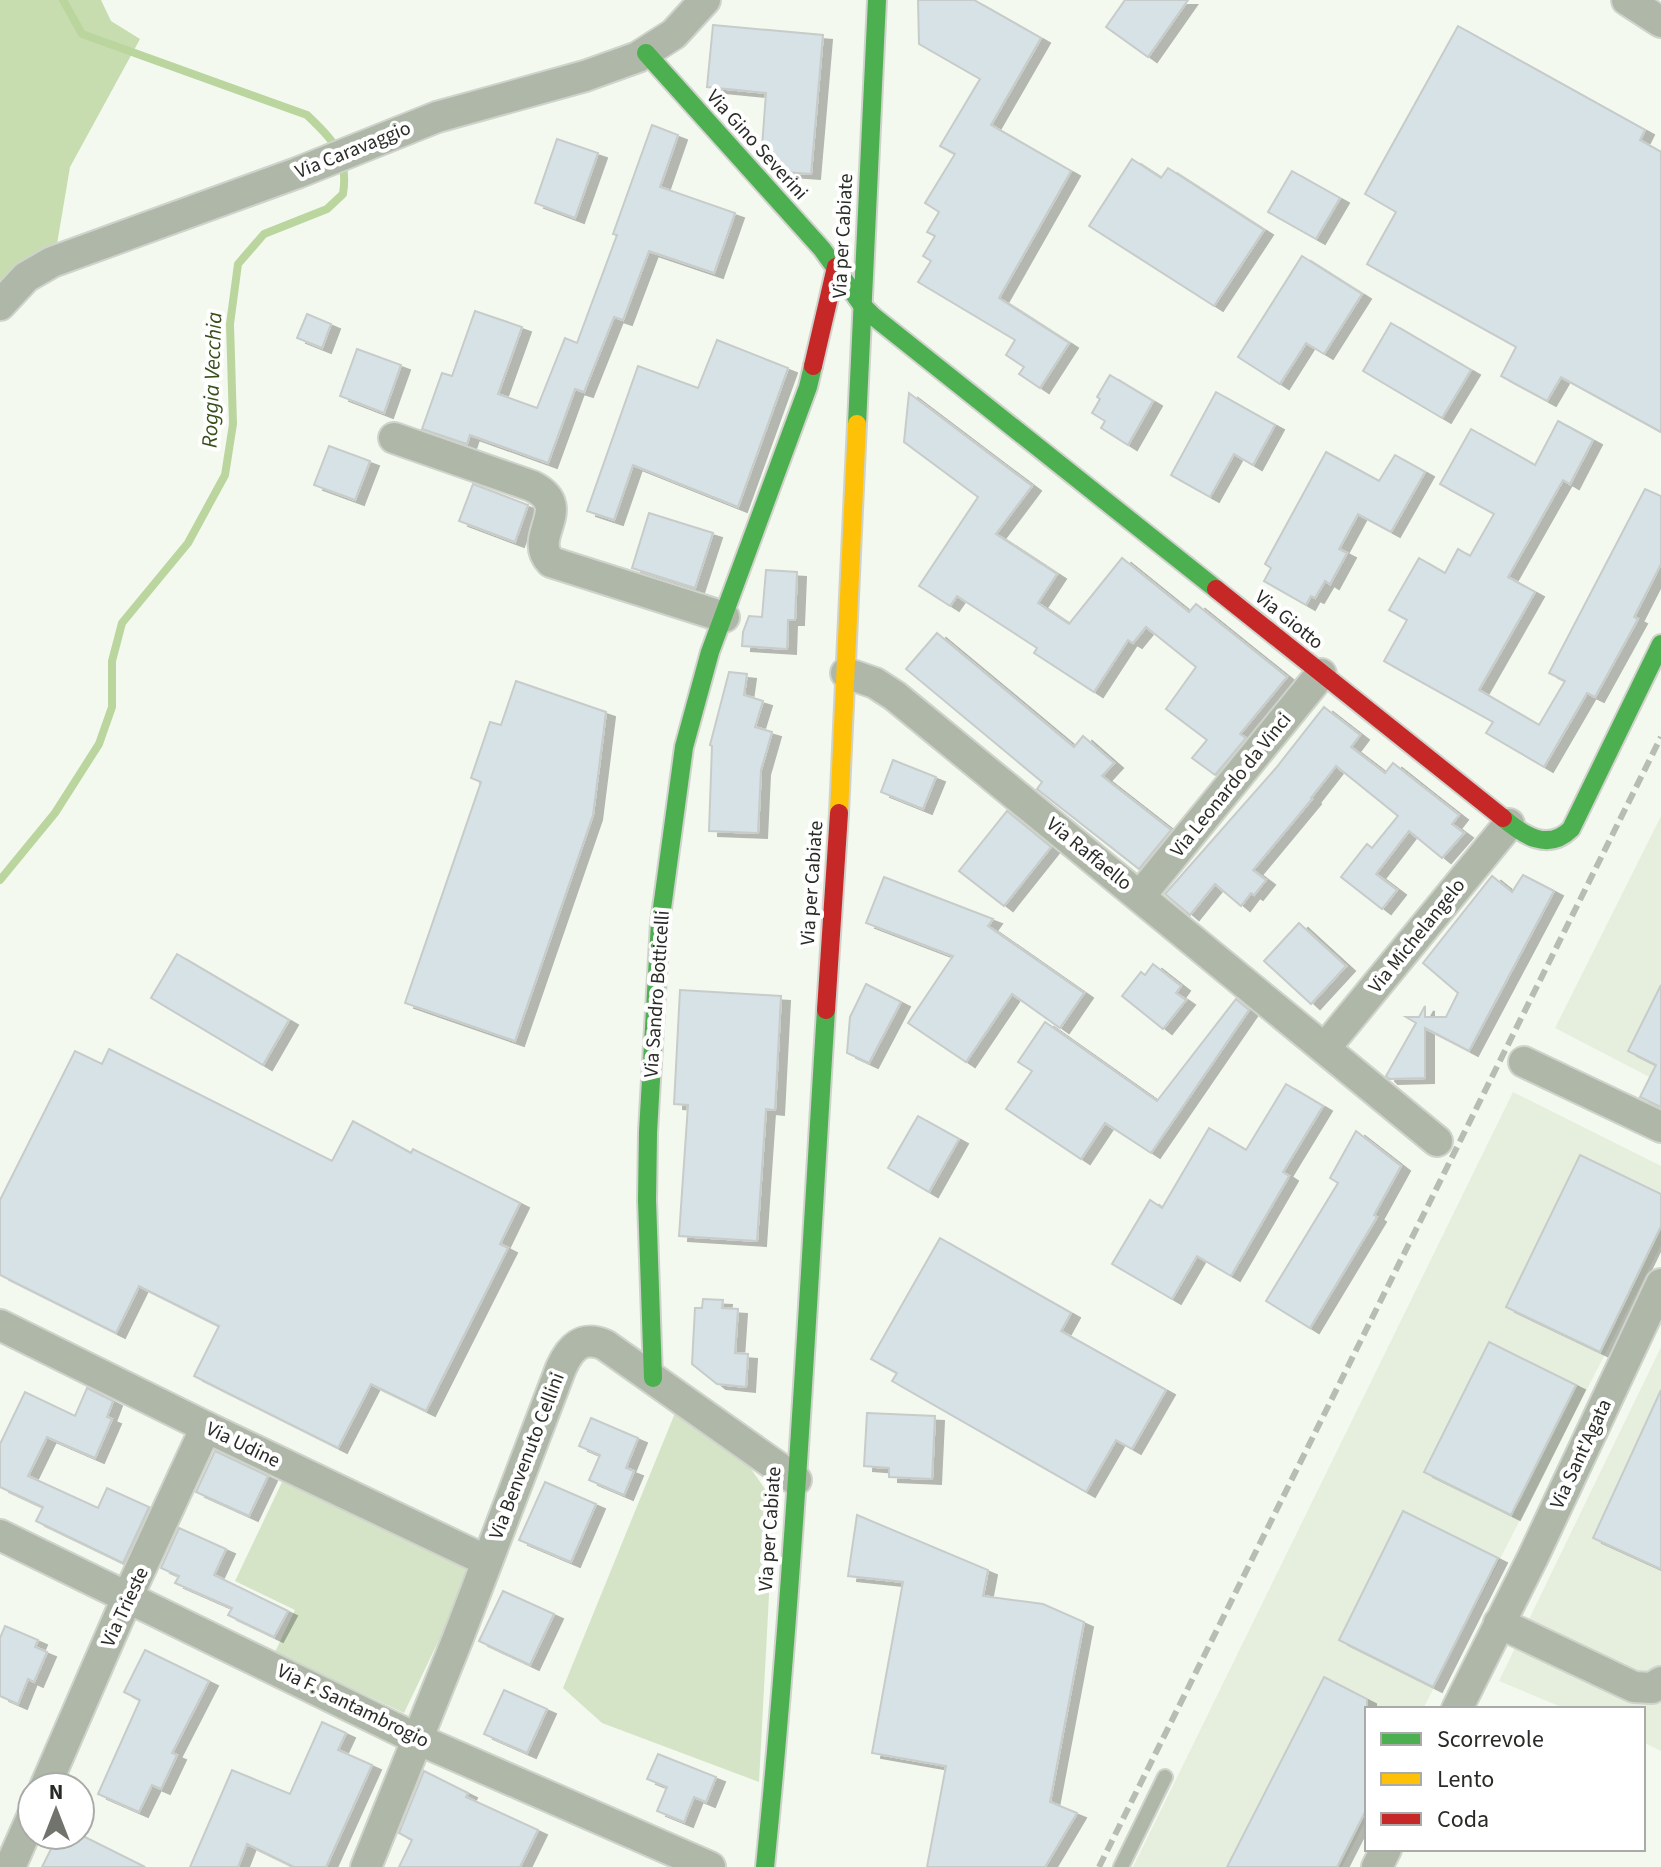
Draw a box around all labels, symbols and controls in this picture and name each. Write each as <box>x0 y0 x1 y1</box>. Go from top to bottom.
street label: Via Gino Severini <box>700 84 814 206</box>
street label: Via Caravaggio <box>291 114 415 186</box>
street label: Via per Cabiate <box>826 173 860 299</box>
water label: Roggia Vecchia <box>194 311 230 449</box>
street label: Via Giotto <box>1249 584 1329 656</box>
street label: Via Leonardo da Vinci <box>1164 707 1298 863</box>
street label: Via Raffaello <box>1040 811 1138 897</box>
street label: Via per Cabiate <box>794 820 830 946</box>
street label: Via Michelangelo <box>1362 873 1472 999</box>
street label: Via Sandro Botticelli <box>637 909 677 1079</box>
street label: Via Benvenuto Cellini <box>482 1369 572 1543</box>
street label: Via Sant'Agata <box>1543 1394 1619 1514</box>
street label: Via Udine <box>201 1415 285 1475</box>
street label: Via per Cabiate <box>752 1466 788 1592</box>
street label: Via Trieste <box>94 1562 156 1652</box>
street label: Via F. Santambrogio <box>272 1657 434 1755</box>
legend <box>1365 1707 1645 1851</box>
text: Scorrevole <box>1437 1722 1544 1757</box>
text: Lento <box>1437 1762 1494 1797</box>
north arrow <box>16 1771 96 1851</box>
text: N <box>49 1776 63 1808</box>
text: Coda <box>1437 1802 1489 1837</box>

